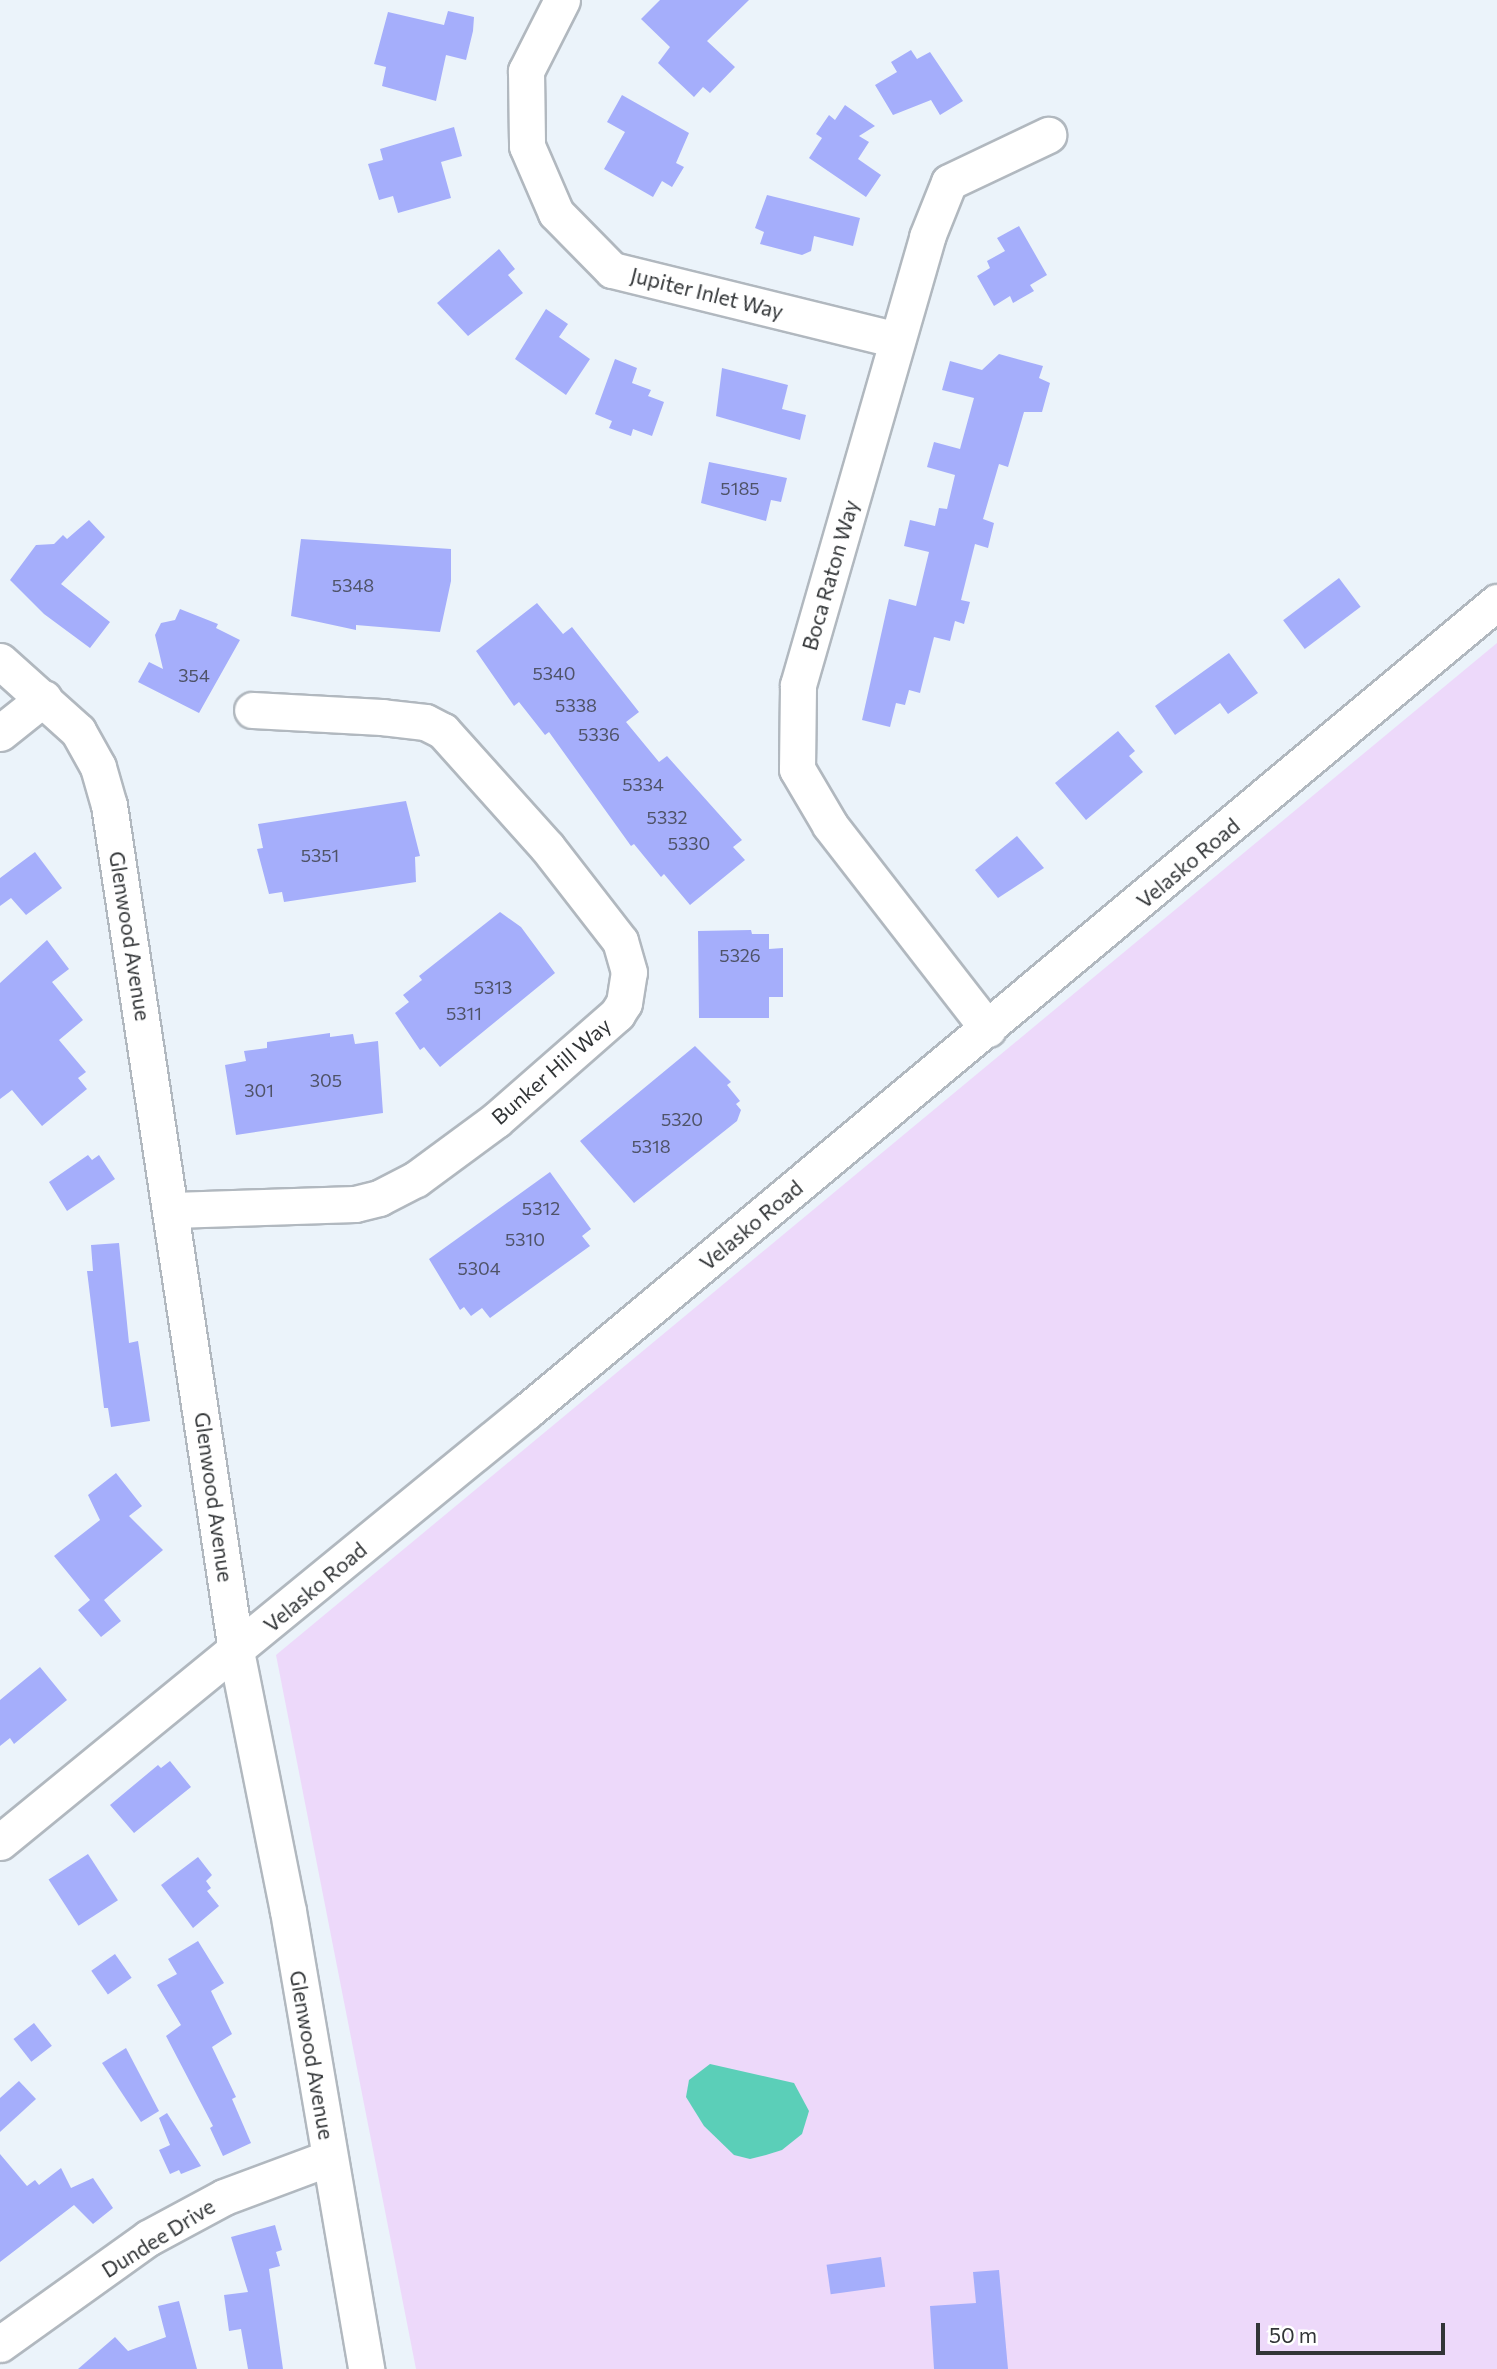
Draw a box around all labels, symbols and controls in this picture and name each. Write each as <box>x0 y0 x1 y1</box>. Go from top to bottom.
street label: Jupiter Inlet Way <box>628 262 786 324</box>
house number: 5185 <box>720 477 760 499</box>
street label: Boca Raton Way <box>796 497 864 653</box>
house number: 5348 <box>332 574 374 596</box>
house number: 5340 <box>532 662 576 684</box>
house number: 354 <box>178 664 210 686</box>
house number: 5338 <box>555 694 597 716</box>
house number: 5336 <box>578 723 620 745</box>
house number: 5334 <box>622 773 664 795</box>
house number: 5332 <box>647 806 687 828</box>
street label: Velasko Road <box>1131 813 1245 913</box>
house number: 5330 <box>668 832 710 854</box>
house number: 5351 <box>301 844 339 866</box>
street label: Glenwood Avenue <box>104 849 156 1023</box>
house number: 5326 <box>719 944 761 966</box>
house number: 5313 <box>474 976 512 998</box>
house number: 5311 <box>446 1002 482 1024</box>
street label: Bunker Hill Way <box>486 1012 616 1130</box>
house number: 305 <box>310 1069 342 1091</box>
house number: 301 <box>244 1079 274 1101</box>
house number: 5320 <box>661 1108 703 1130</box>
house number: 5318 <box>631 1135 671 1157</box>
street label: Velasko Road <box>694 1175 808 1275</box>
house number: 5312 <box>522 1197 560 1219</box>
house number: 5310 <box>505 1228 545 1250</box>
house number: 5304 <box>457 1257 501 1279</box>
street label: Glenwood Avenue <box>190 1410 238 1584</box>
street label: Velasko Road <box>258 1537 372 1637</box>
street label: Glenwood Avenue <box>285 1968 339 2142</box>
street label: Dundee Drive <box>97 2193 219 2283</box>
scale bar <box>1259 2310 1448 2354</box>
text: 50 m <box>1269 2322 1317 2347</box>

